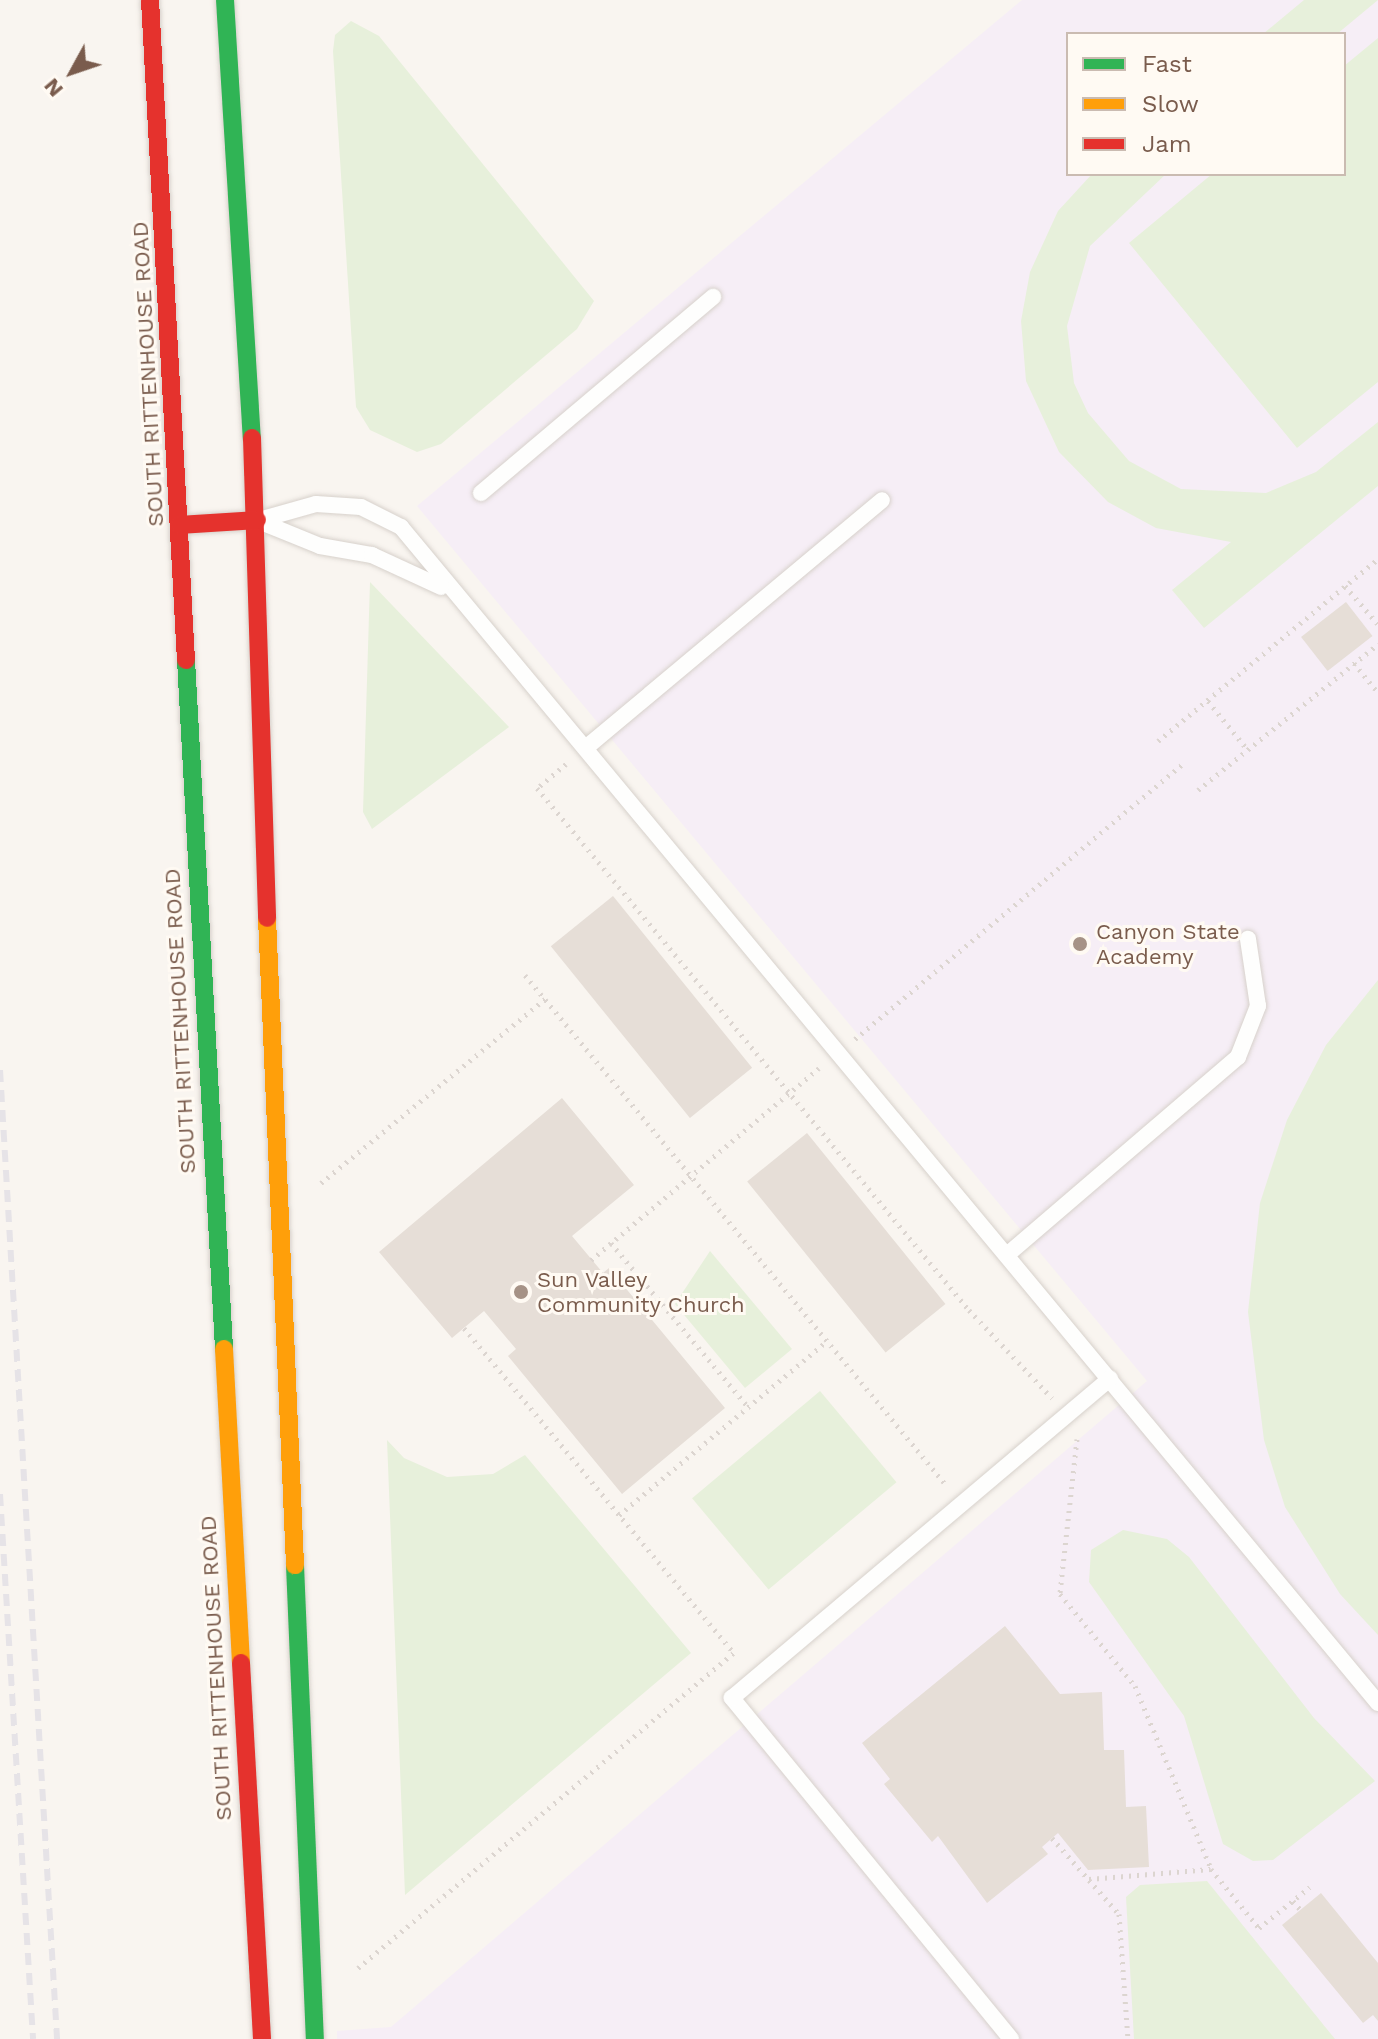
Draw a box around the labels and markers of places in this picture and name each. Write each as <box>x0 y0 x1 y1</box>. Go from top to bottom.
place label: Canyon State Academy <box>1096 918 1240 970</box>
marker: Canyon State Academy <box>1071 935 1089 953</box>
place label: Sun Valley Community Church <box>537 1266 745 1318</box>
marker: Sun Valley Community Church <box>512 1283 530 1301</box>

